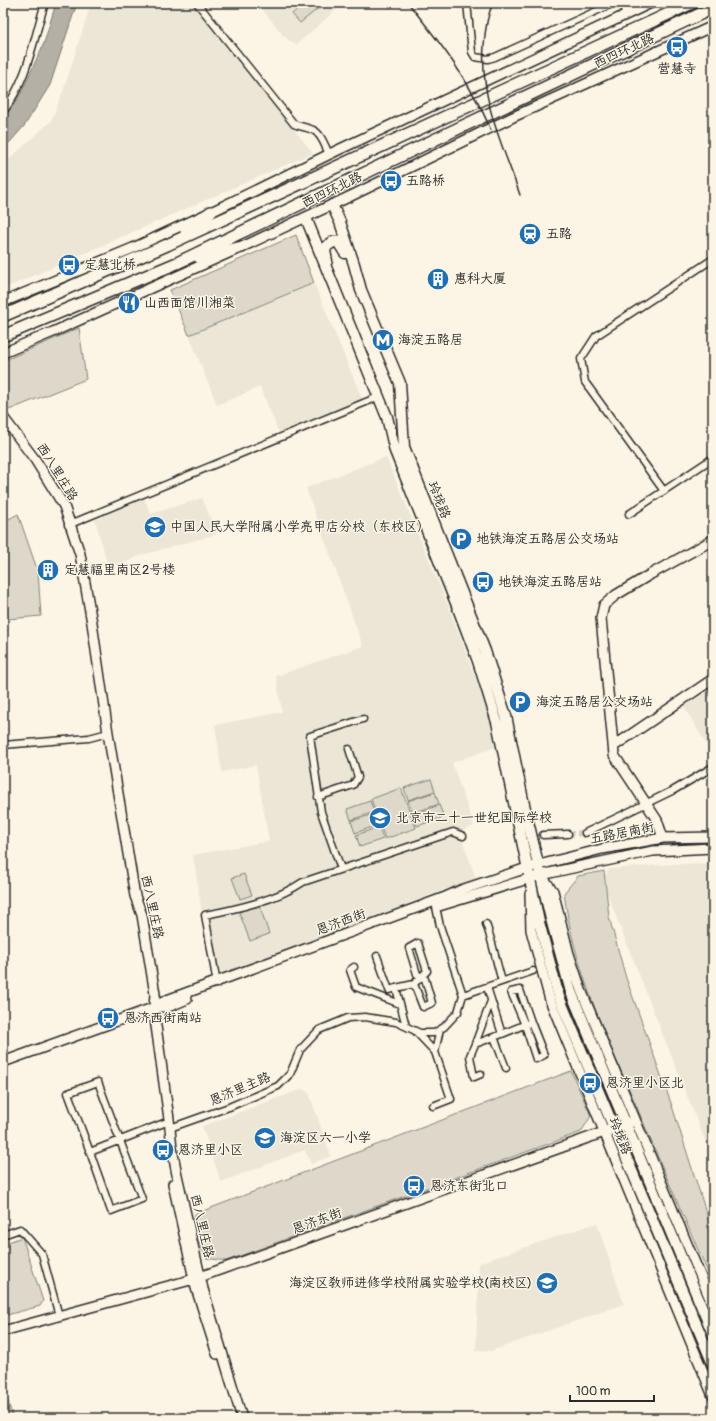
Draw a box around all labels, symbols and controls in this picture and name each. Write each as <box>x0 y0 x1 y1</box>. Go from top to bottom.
street label: 西四环北路 <box>591 30 657 72</box>
bus stop icon: 营慧寺 <box>664 34 690 60</box>
place label: 营慧寺 <box>657 61 697 77</box>
bus stop icon: 五路桥 <box>378 168 404 194</box>
street label: 西四环北路 <box>299 169 365 211</box>
place label: 五路桥 <box>406 173 445 189</box>
station icon: 五路 <box>517 221 543 247</box>
place label: 五路 <box>546 226 572 242</box>
bus stop icon: 定慧北桥 <box>56 252 82 278</box>
place label: 定慧北桥 <box>84 257 136 273</box>
building icon: 惠科大厦 <box>425 266 451 292</box>
place label: 惠科大厦 <box>454 271 506 287</box>
restaurant icon: 山西面馆川湘菜 <box>116 290 142 316</box>
place label: 山西面馆川湘菜 <box>144 295 235 311</box>
metro station icon: 海淀五路居 <box>370 327 396 353</box>
place label: 海淀五路居 <box>398 332 463 348</box>
street label: 西八里庄路 <box>33 440 81 504</box>
street label: 玲珑路 <box>424 479 454 521</box>
school or university icon: 中国人民大学附属小学亮甲店分校（东校区） <box>142 514 168 540</box>
place label: 中国人民大学附属小学亮甲店分校（东校区） <box>170 519 430 535</box>
parking icon: 地铁海淀五路居公交场站 <box>448 526 474 552</box>
place label: 地铁海淀五路居公交场站 <box>476 531 619 547</box>
building icon: 定慧福里南区2号楼 <box>35 557 61 583</box>
place label: 定慧福里南区2号楼 <box>64 562 175 578</box>
bus stop icon: 地铁海淀五路居站 <box>470 569 496 595</box>
place label: 地铁海淀五路居站 <box>498 574 602 590</box>
parking icon: 海淀五路居公交场站 <box>507 689 533 715</box>
place label: 海淀五路居公交场站 <box>536 694 653 710</box>
school or university icon: 北京市二十一世纪国际学校 <box>367 805 393 831</box>
place label: 北京市二十一世纪国际学校 <box>396 810 552 826</box>
street label: 五路居南街 <box>589 819 655 847</box>
street label: 西八里庄路 <box>137 874 167 940</box>
street label: 恩济西街 <box>314 906 368 938</box>
bus stop icon: 恩济西街南站 <box>95 1005 121 1031</box>
place label: 恩济西街南站 <box>124 1010 202 1026</box>
street label: 恩济里主路 <box>207 1069 273 1109</box>
bus stop icon: 恩济里小区北 <box>577 1070 603 1096</box>
place label: 恩济里小区北 <box>606 1075 684 1091</box>
street label: 玲珑路 <box>605 1115 635 1157</box>
school or university icon: 海淀区六一小学 <box>252 1125 278 1151</box>
place label: 海淀区六一小学 <box>280 1130 371 1146</box>
bus stop icon: 恩济里小区 <box>150 1137 176 1163</box>
place label: 恩济里小区 <box>178 1142 243 1158</box>
bus stop icon: 恩济东街北口 <box>401 1173 427 1199</box>
place label: 恩济东街北口 <box>430 1178 508 1194</box>
street label: 西八里庄路 <box>187 1193 217 1259</box>
street label: 恩济东街 <box>290 1205 344 1237</box>
school or university icon: 海淀区教师进修学校附属实验学校(南校区) <box>534 1270 560 1296</box>
place label: 海淀区教师进修学校附属实验学校(南校区) <box>289 1275 532 1291</box>
scale bar <box>570 1377 654 1403</box>
text: 100 m <box>576 1384 611 1399</box>

